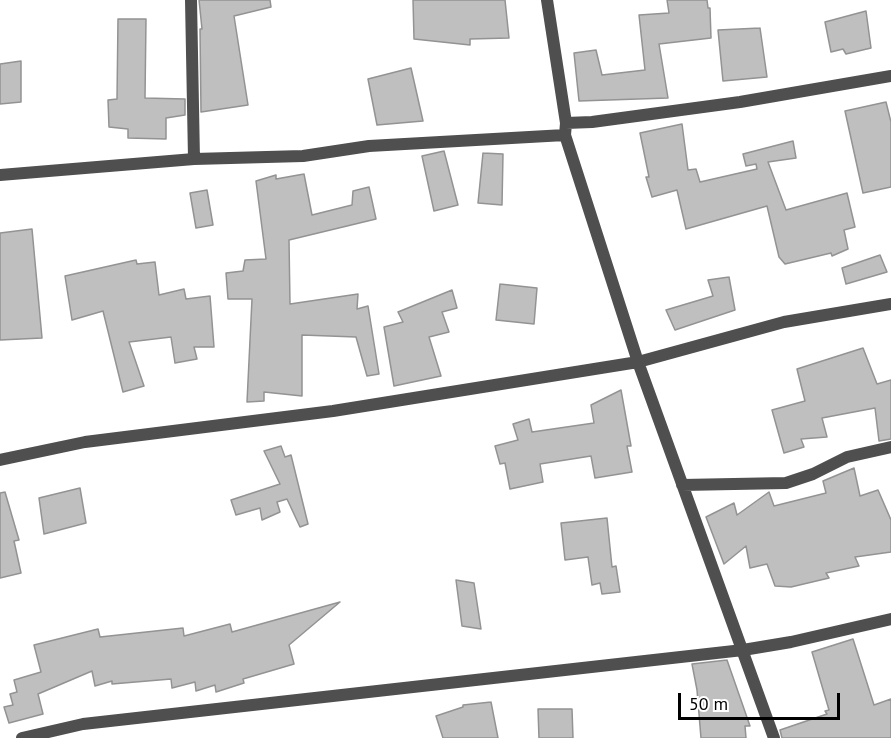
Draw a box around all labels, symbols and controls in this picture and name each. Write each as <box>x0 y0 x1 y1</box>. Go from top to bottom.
scale bar <box>681 681 843 719</box>
text: 50 m <box>689 692 728 715</box>

